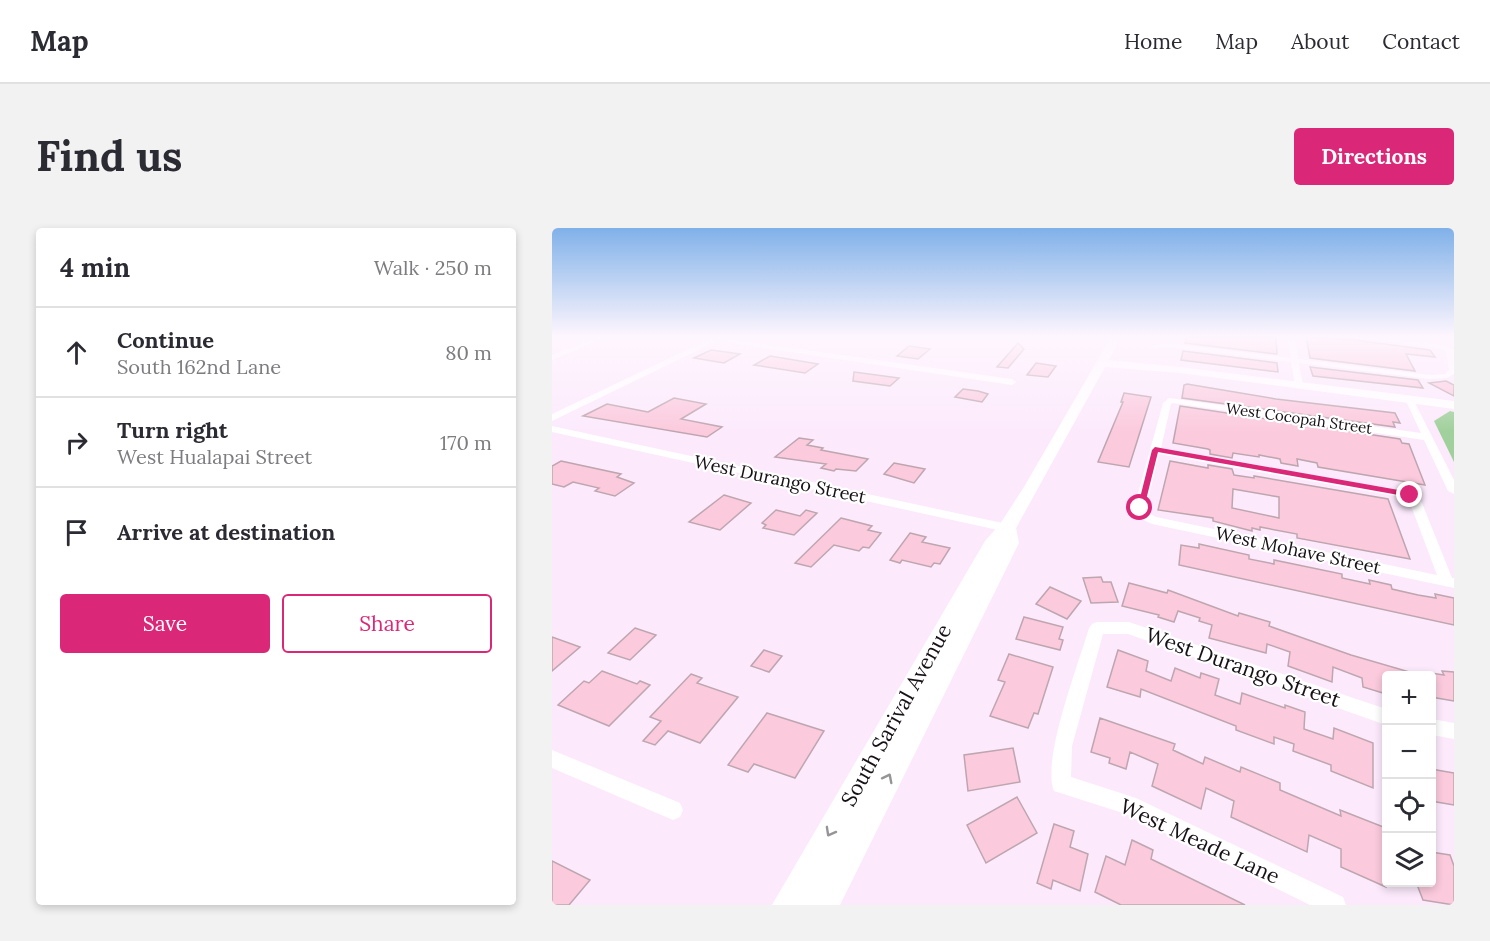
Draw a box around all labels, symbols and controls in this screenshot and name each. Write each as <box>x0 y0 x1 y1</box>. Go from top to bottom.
text: Map <box>30 23 89 59</box>
text: Home <box>1124 28 1182 55</box>
text: Map <box>1215 28 1258 55</box>
text: About <box>1291 28 1349 55</box>
text: Contact <box>1382 28 1460 55</box>
button: Directions <box>1294 128 1454 185</box>
text: Find us <box>36 129 182 183</box>
text: 4 min <box>60 251 130 284</box>
text: Walk · 250 m <box>374 255 492 280</box>
text: Continue <box>117 326 214 354</box>
icon: ahead <box>60 336 93 369</box>
text: 80 m <box>445 340 492 365</box>
text: South 162nd Lane <box>117 354 281 379</box>
street label: West Cocopah Street <box>1225 398 1373 438</box>
text: Turn right <box>117 416 228 444</box>
icon: right <box>60 426 93 459</box>
text: 170 m <box>440 430 492 455</box>
text: West Hualapai Street <box>117 444 312 469</box>
street label: West Durango Street <box>692 450 868 508</box>
route end <box>1396 481 1422 507</box>
route start <box>1126 494 1152 520</box>
icon: arrive <box>60 516 93 549</box>
text: Arrive at destination <box>117 518 335 546</box>
street label: West Mohave Street <box>1213 521 1383 579</box>
button: Save <box>60 594 270 653</box>
button: Share <box>282 594 492 653</box>
street label: South Sarival Avenue <box>835 619 957 811</box>
street label: West Durango Street <box>1142 621 1345 713</box>
map controls <box>1382 671 1436 887</box>
button: + <box>1382 671 1436 725</box>
button: − <box>1382 725 1436 779</box>
one-way arrow <box>881 774 892 785</box>
button: locate <box>1382 779 1436 833</box>
street label: West Meade Lane <box>1116 792 1284 890</box>
one-way arrow <box>826 826 837 836</box>
button: layers <box>1382 833 1436 887</box>

